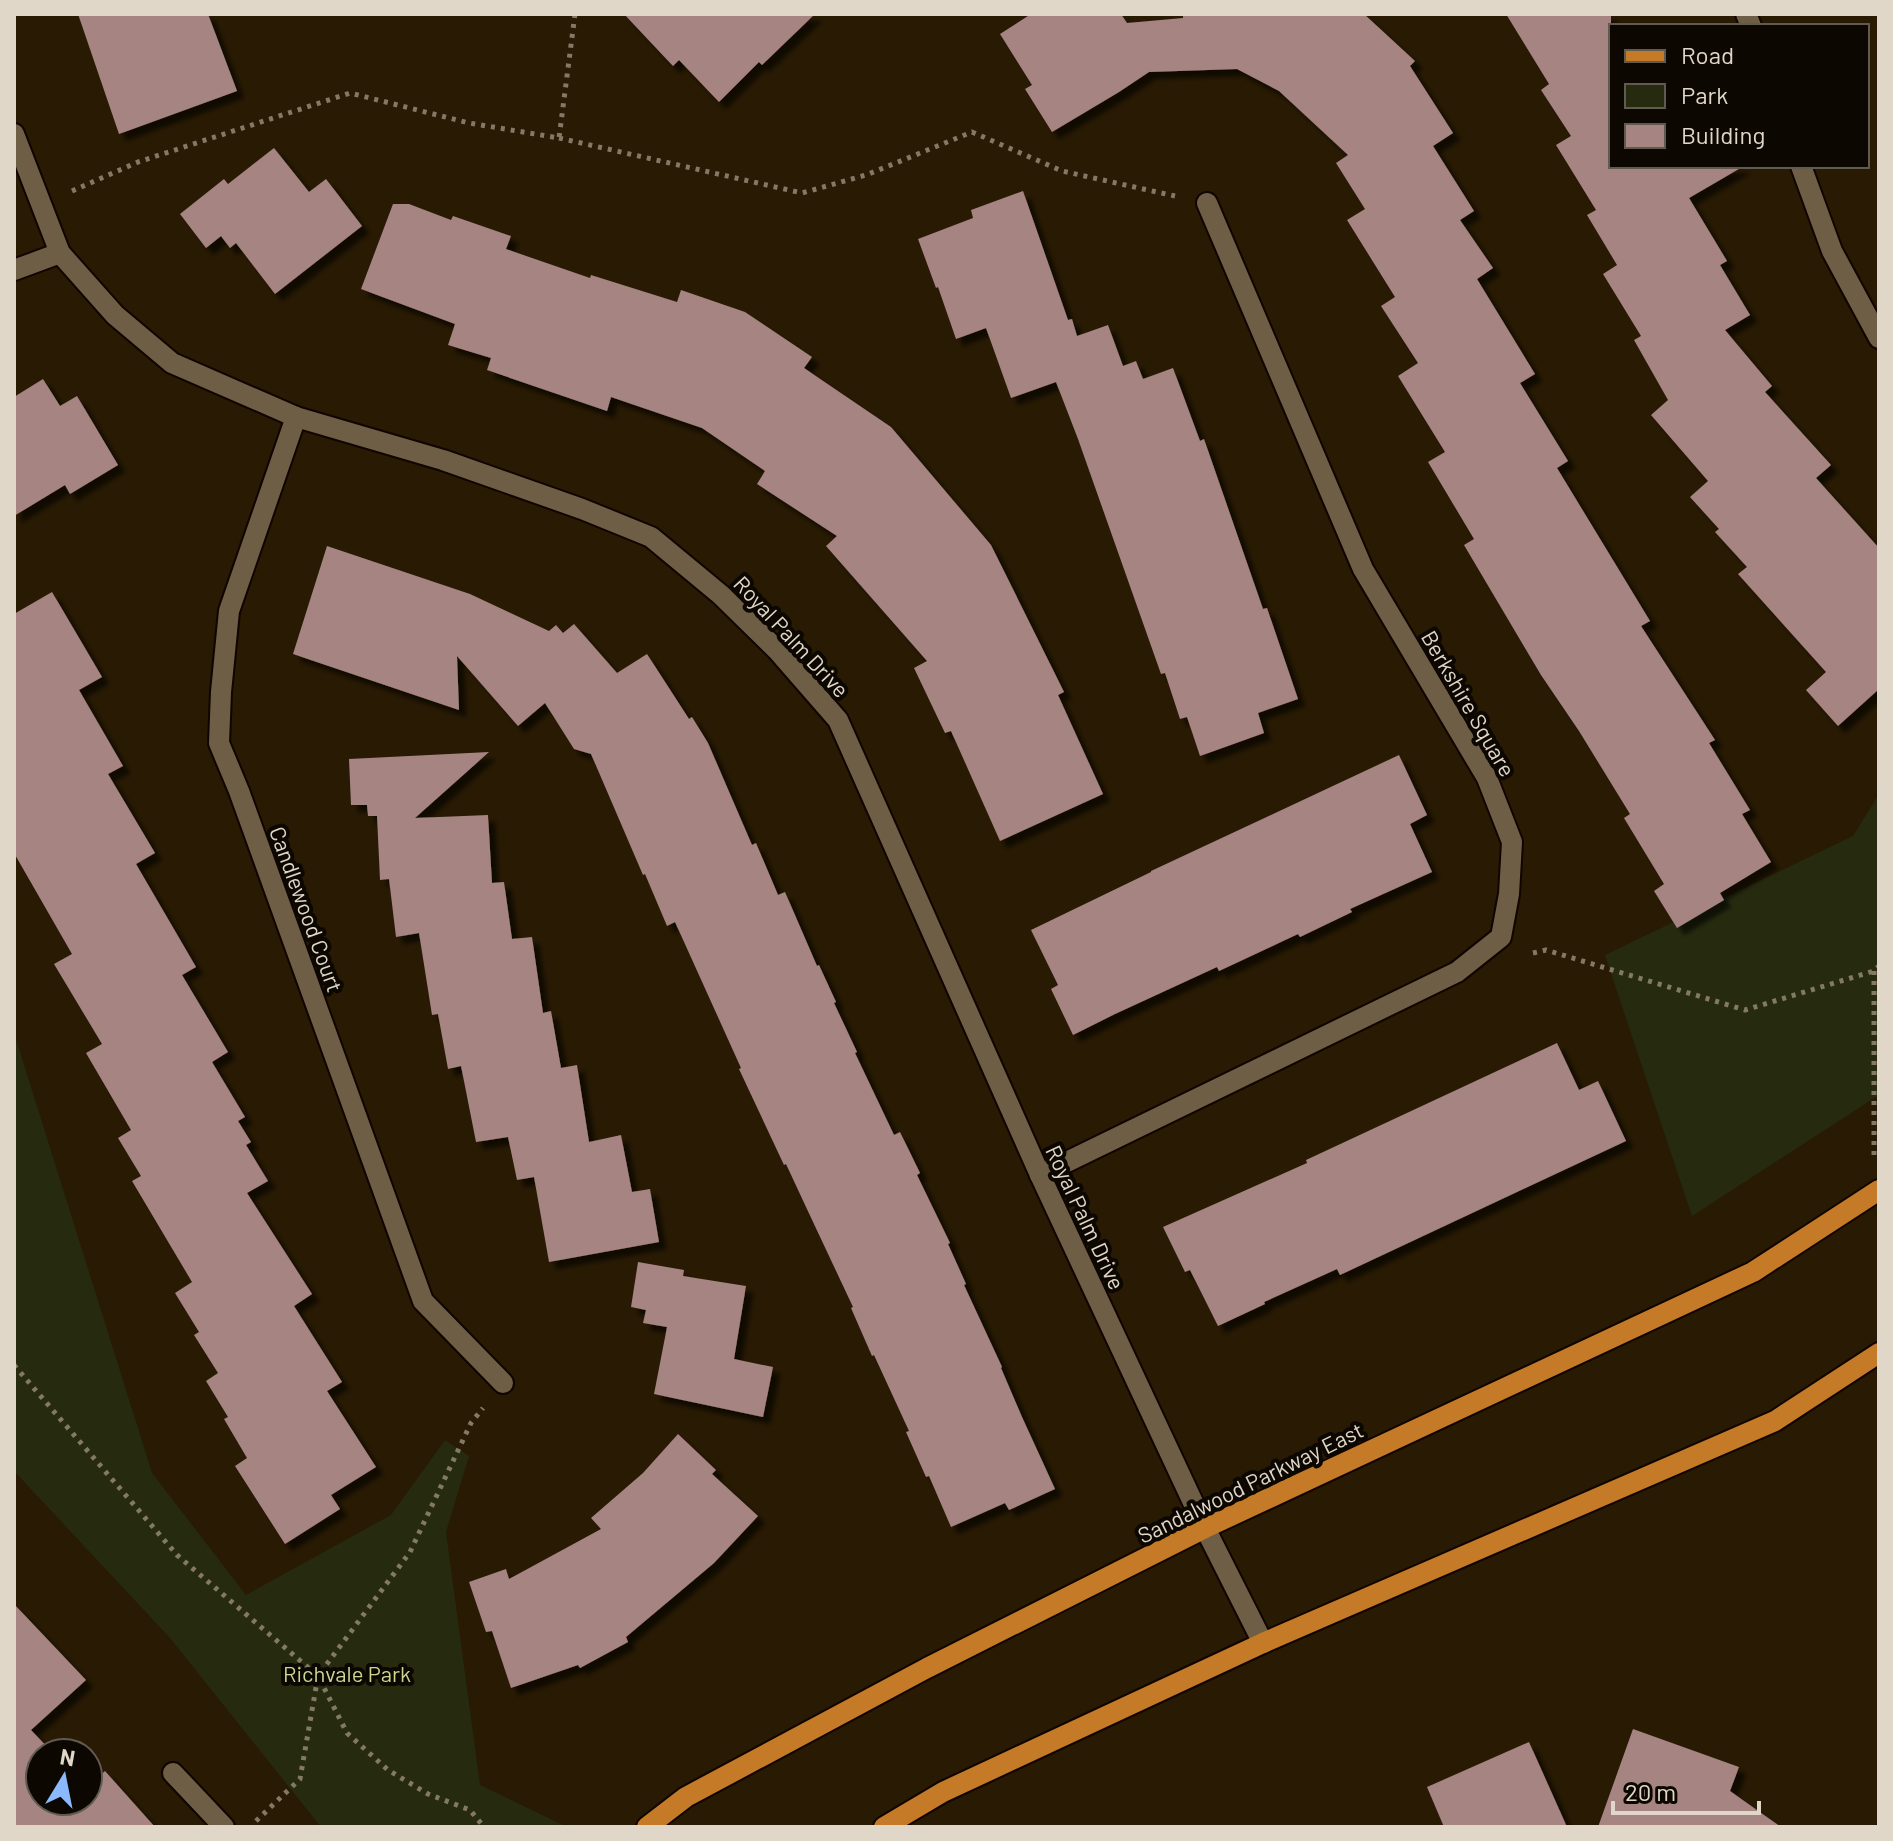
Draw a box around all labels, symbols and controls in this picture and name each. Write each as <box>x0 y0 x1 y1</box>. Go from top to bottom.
legend <box>1609 24 1869 168</box>
text: Road <box>1681 40 1734 69</box>
text: Park <box>1681 80 1728 109</box>
text: Building <box>1681 120 1765 149</box>
street label: Royal Palm Drive <box>729 570 855 702</box>
street label: Berkshire Square <box>1417 625 1521 781</box>
street label: Candlewood Court <box>265 823 349 995</box>
street label: Royal Palm Drive <box>1041 1141 1131 1293</box>
street label: Sandalwood Parkway East <box>1133 1416 1367 1548</box>
park label: Richvale Park <box>283 1660 411 1686</box>
north arrow <box>24 1737 104 1817</box>
text: N <box>58 1742 77 1770</box>
scale bar <box>1613 1765 1759 1815</box>
text: 20 m <box>1625 1777 1676 1806</box>

